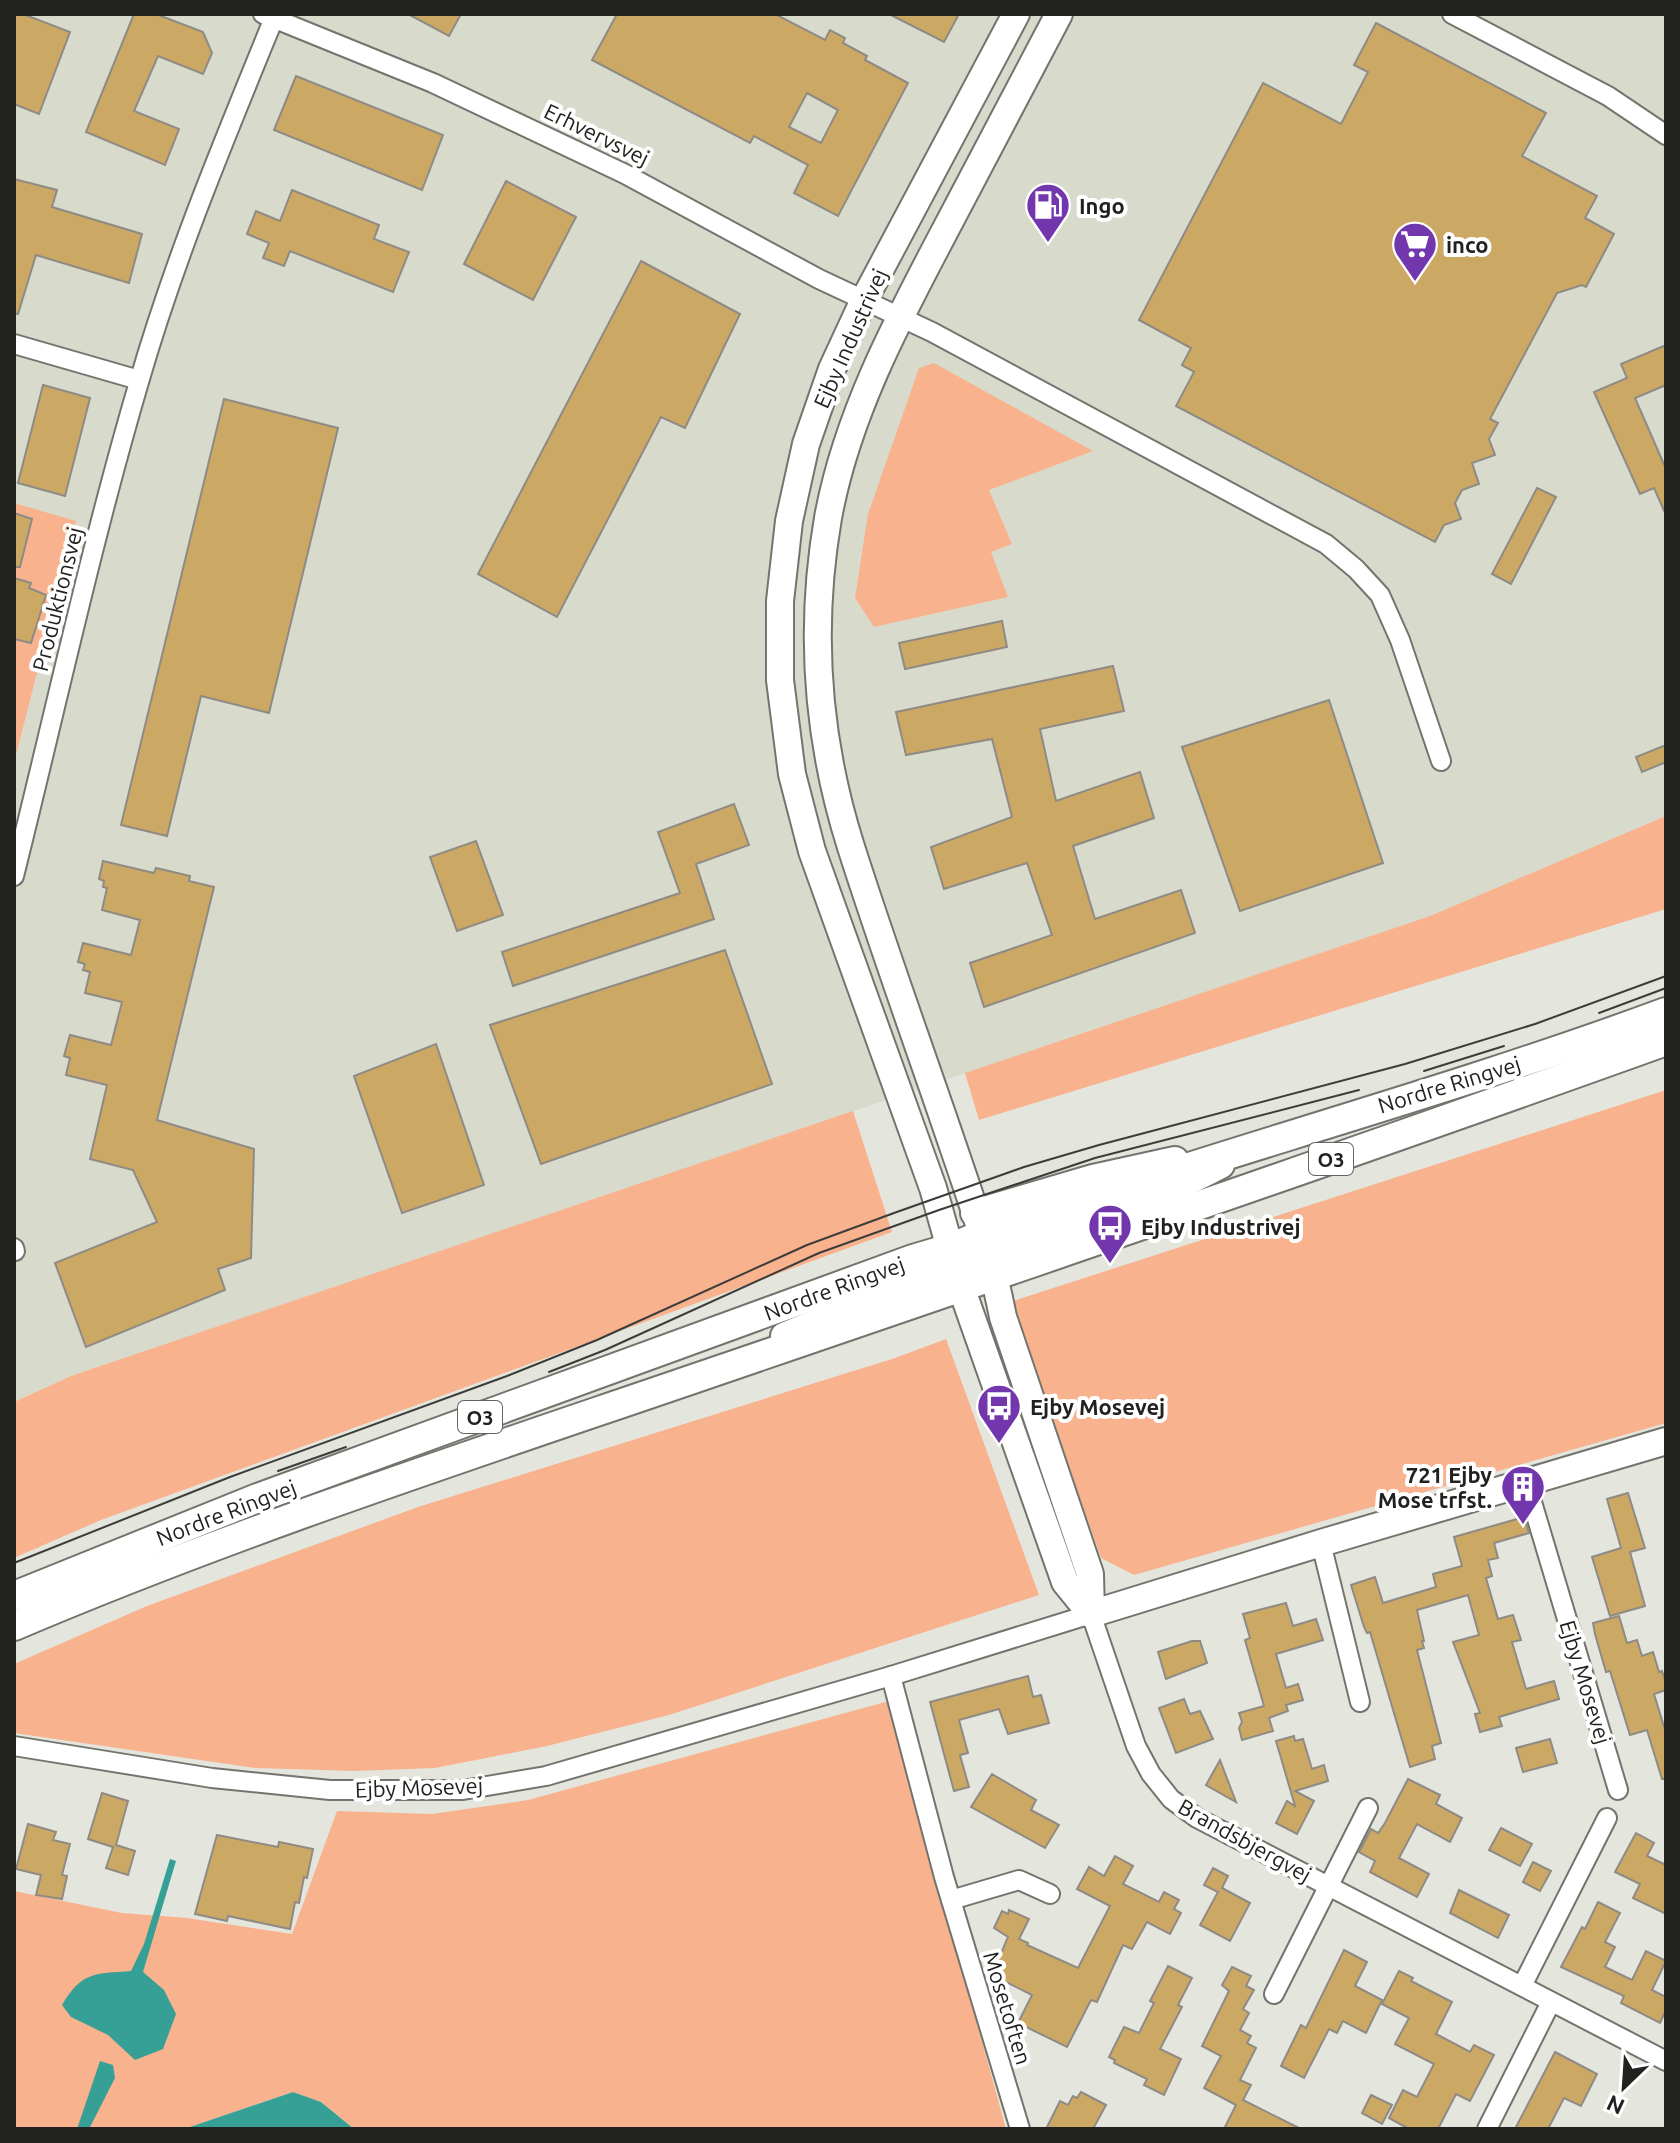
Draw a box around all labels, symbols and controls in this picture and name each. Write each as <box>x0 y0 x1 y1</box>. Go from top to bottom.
street label: Erhvervsvej <box>541 98 653 170</box>
fuel station icon: Ingo <box>1024 181 1072 244</box>
place label: Ingo <box>1079 193 1125 218</box>
supermarket icon: inco <box>1391 220 1439 283</box>
place label: inco <box>1446 232 1489 257</box>
street label: Ejby Industrivej <box>808 264 892 412</box>
street label: Produktionsvej <box>27 524 87 674</box>
street label: Nordre Ringvej <box>1375 1050 1523 1118</box>
road number: O3 <box>1309 1143 1353 1175</box>
bus stop icon: Ejby Industrivej <box>1086 1202 1134 1265</box>
place label: Ejby Industrivej <box>1141 1214 1301 1239</box>
street label: Nordre Ringvej <box>760 1251 908 1325</box>
bus stop icon: Ejby Mosevej <box>975 1382 1023 1445</box>
place label: Ejby Mosevej <box>1030 1394 1165 1419</box>
road number: O3 <box>458 1401 502 1433</box>
place label: 721 Ejby Mose trfst. <box>1378 1462 1492 1512</box>
building icon: 721 Ejby Mose trfst. <box>1499 1463 1547 1526</box>
street label: Nordre Ringvej <box>153 1474 299 1550</box>
street label: Ejby Mosevej <box>1555 1617 1617 1747</box>
street label: Ejby Mosevej <box>355 1772 483 1802</box>
street label: Brandsbjergvej <box>1174 1793 1316 1887</box>
street label: Mosetoften <box>979 1948 1037 2068</box>
north arrow <box>1584 2047 1664 2127</box>
text: N <box>1603 2091 1628 2120</box>

